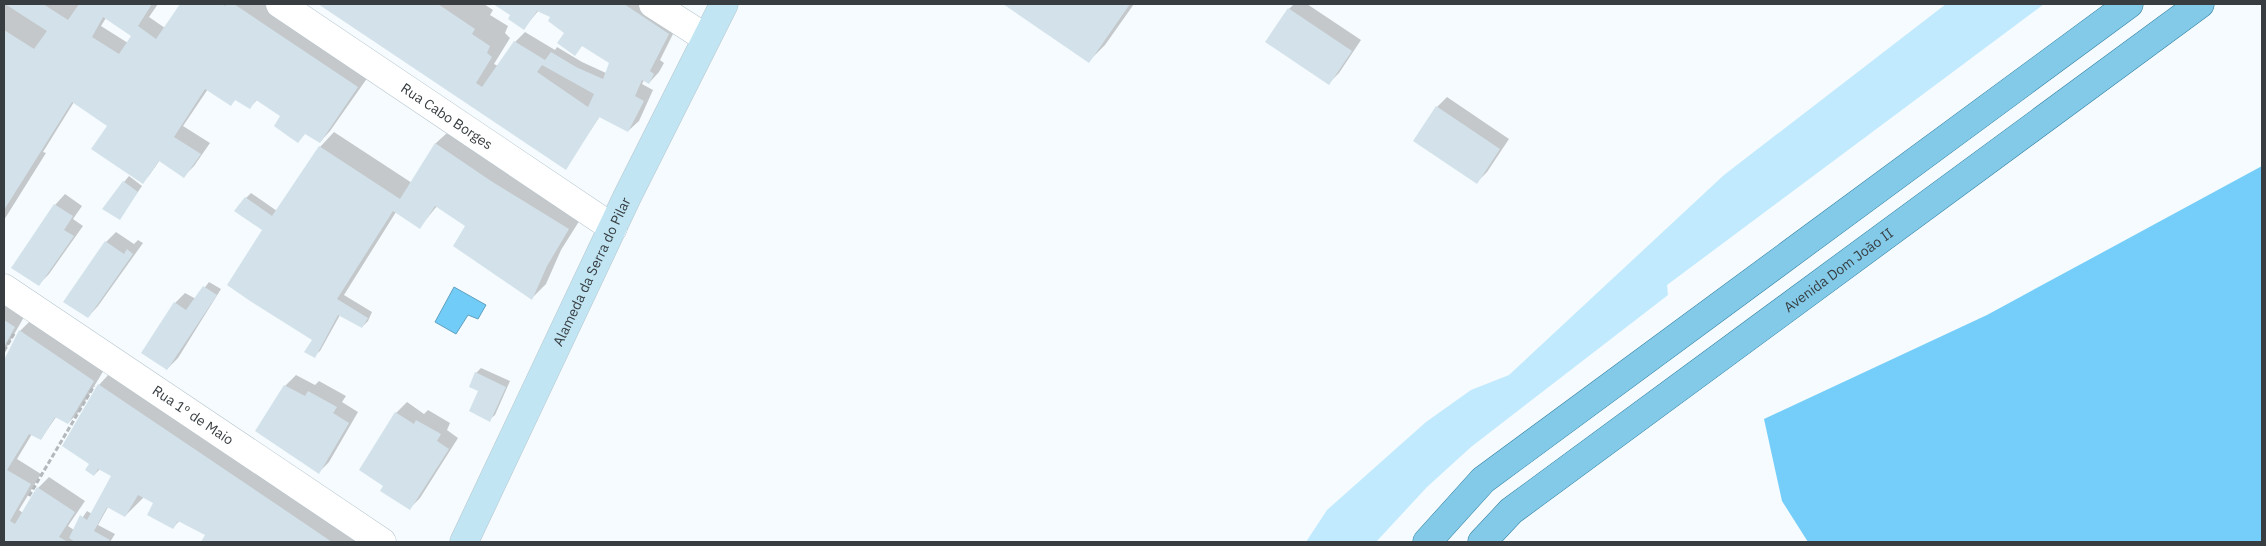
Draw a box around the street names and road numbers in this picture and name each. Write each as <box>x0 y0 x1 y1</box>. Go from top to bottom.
street label: Rua Cabo Borges <box>397 79 496 154</box>
street label: Alameda da Serra do Pilar <box>549 194 635 349</box>
street label: Avenida Dom João II <box>1780 224 1897 316</box>
street label: Rua 1º de Maio <box>149 381 237 449</box>

